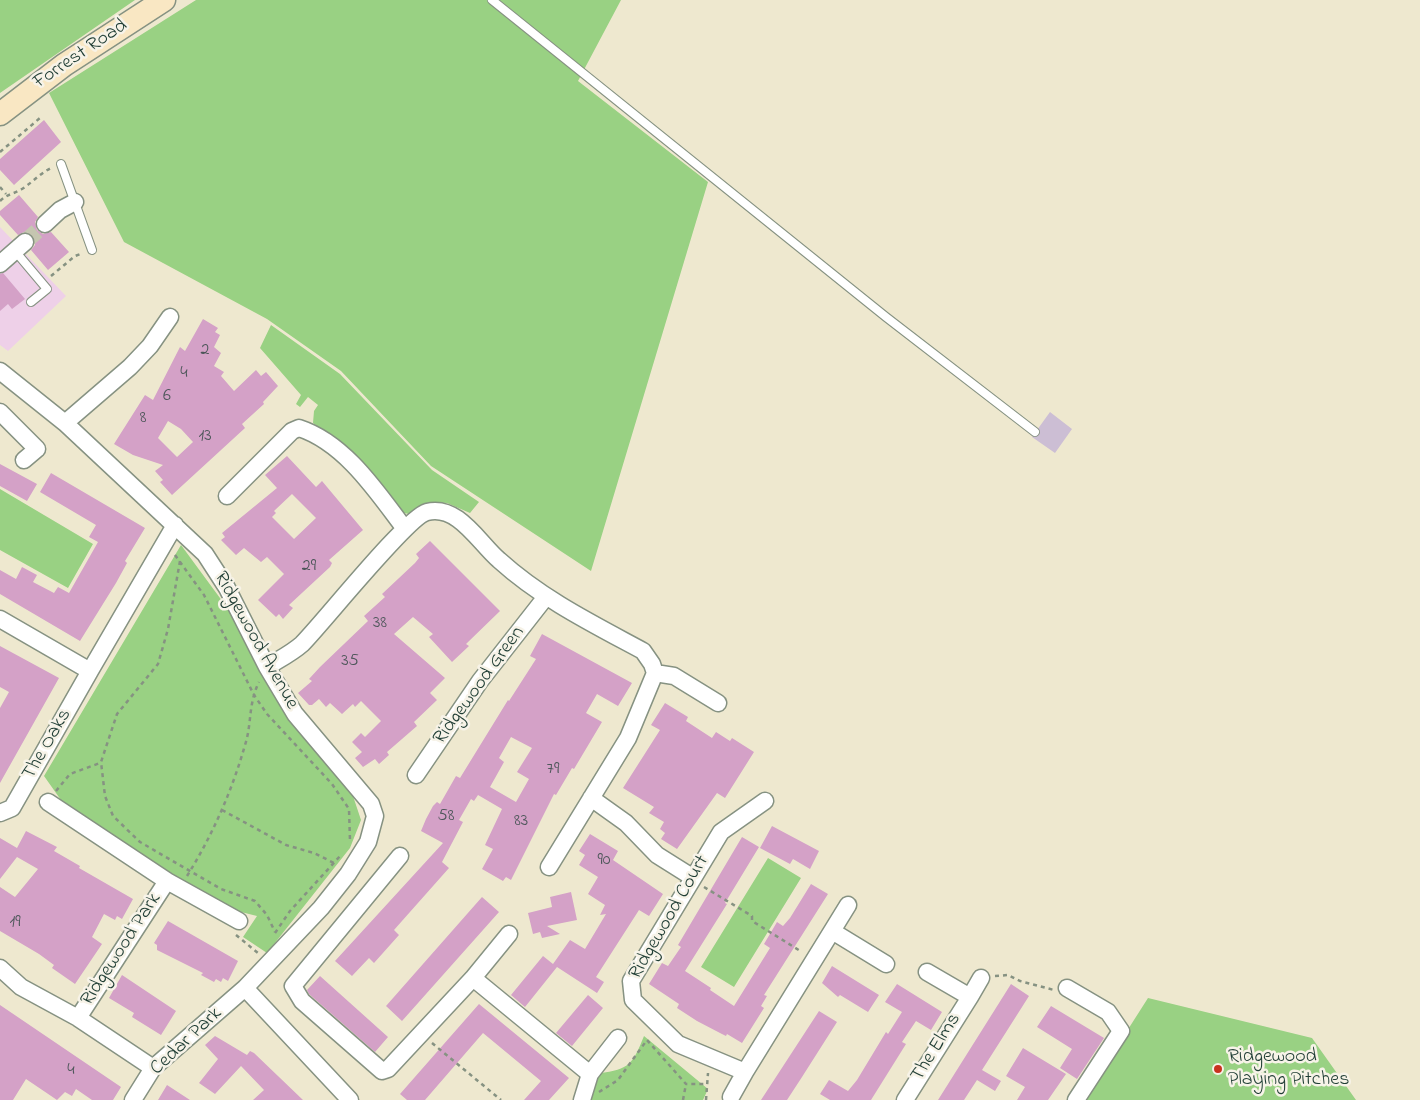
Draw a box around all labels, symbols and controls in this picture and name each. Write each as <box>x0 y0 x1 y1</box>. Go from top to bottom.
street label: Forrest Road <box>29 15 133 95</box>
house number: 2 <box>201 340 209 362</box>
house number: 4 <box>180 363 188 385</box>
house number: 6 <box>163 386 171 408</box>
house number: 8 <box>140 408 146 430</box>
house number: 13 <box>198 426 212 448</box>
house number: 29 <box>302 556 316 578</box>
street label: Ridgewood Avenue <box>207 568 303 714</box>
house number: 38 <box>373 613 387 635</box>
street label: Ridgewood Green <box>429 622 531 750</box>
house number: 35 <box>341 651 359 673</box>
street label: The Oaks <box>18 705 78 785</box>
house number: 79 <box>547 759 559 781</box>
house number: 58 <box>437 806 455 828</box>
house number: 83 <box>514 811 528 833</box>
house number: 90 <box>597 850 611 872</box>
street label: Ridgewood Court <box>625 852 715 984</box>
street label: Ridgewood Park <box>77 889 167 1011</box>
house number: 19 <box>9 912 21 934</box>
street label: Cedar Park <box>146 1003 228 1081</box>
street label: The Elms <box>907 1009 967 1087</box>
place label: Ridgewood Playing Pitches <box>1228 1046 1349 1093</box>
house number: 4 <box>67 1060 75 1082</box>
marker: Ridgewood Playing Pitches <box>1212 1063 1224 1075</box>

